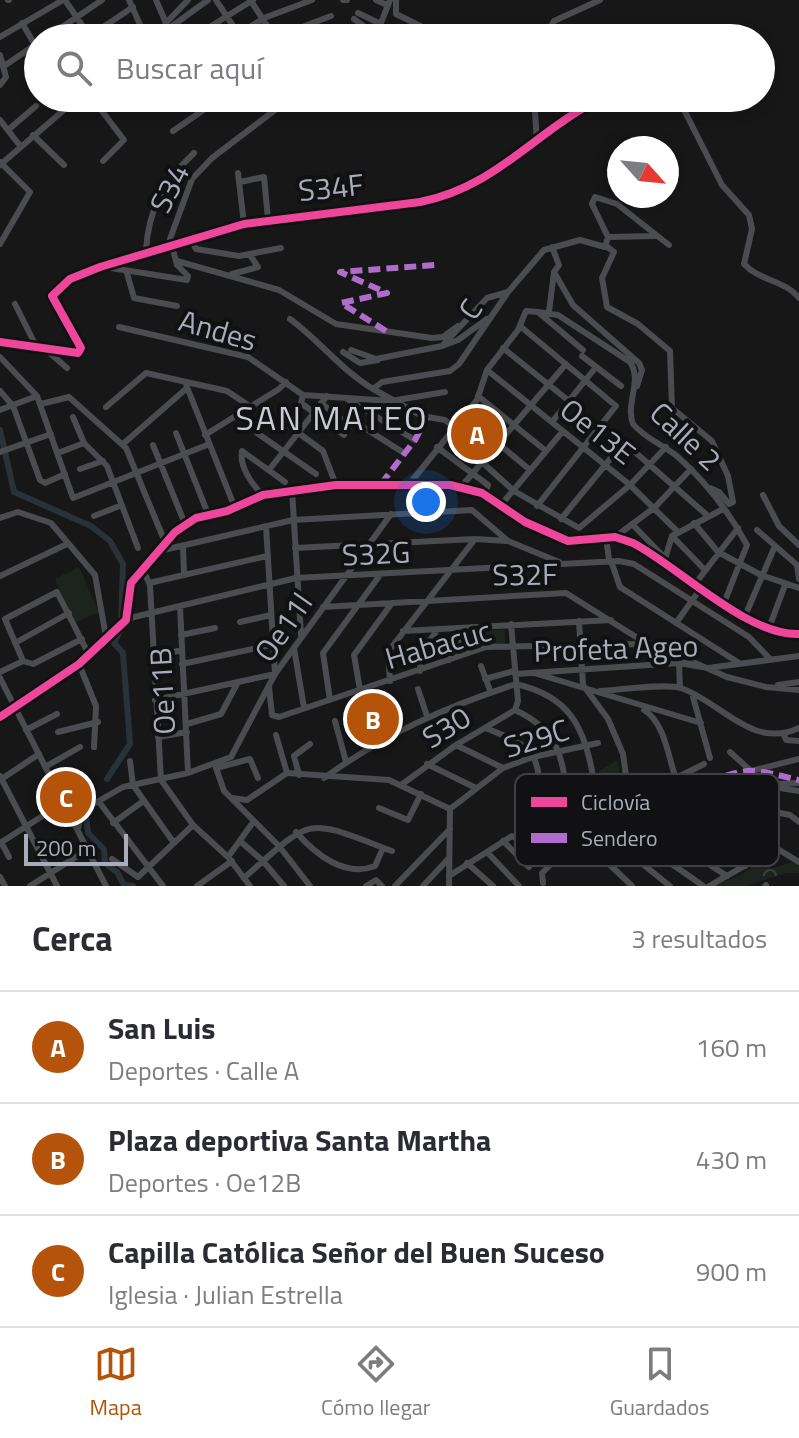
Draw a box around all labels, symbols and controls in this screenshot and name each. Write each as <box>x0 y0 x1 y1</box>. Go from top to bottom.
search box <box>24 24 775 112</box>
text: Buscar aquí <box>116 45 263 91</box>
icon: search <box>52 46 96 90</box>
north arrow <box>607 136 679 208</box>
street label: S34 <box>137 155 201 221</box>
street label: S34F <box>296 161 366 213</box>
street label: C <box>446 289 494 329</box>
street label: Andes <box>174 297 262 363</box>
street label: Oe13E <box>550 387 646 475</box>
district label: SAN MATEO <box>236 391 428 443</box>
street label: Calle 2 <box>640 391 732 481</box>
pin: A <box>451 404 503 464</box>
your location <box>406 482 446 522</box>
street label: S32G <box>341 528 411 578</box>
street label: S32F <box>492 550 558 598</box>
street label: Oe11l <box>243 583 323 671</box>
street label: Habacuc <box>380 607 496 681</box>
street label: Profeta Ageo <box>533 622 699 674</box>
street label: Oe11B <box>137 646 187 736</box>
pin: B <box>347 689 399 749</box>
street label: S30 <box>413 694 479 760</box>
street label: S29C <box>498 706 574 770</box>
pin: C <box>40 767 92 827</box>
legend <box>515 774 779 866</box>
text: Ciclovía <box>581 785 650 819</box>
text: Sendero <box>581 821 658 855</box>
scale bar <box>24 830 128 866</box>
text: 200 m <box>36 831 96 865</box>
text: Cerca <box>32 912 113 964</box>
text: 3 resultados <box>631 919 767 958</box>
text: San Luis <box>108 1005 216 1051</box>
text: A <box>50 1028 66 1067</box>
text: 160 m <box>696 1028 767 1067</box>
text: Deportes · Calle A <box>108 1051 299 1090</box>
text: Plaza deportiva Santa Martha <box>108 1117 491 1163</box>
text: B <box>50 1140 66 1179</box>
text: 430 m <box>696 1140 767 1179</box>
text: Deportes · Oe12B <box>108 1163 301 1202</box>
text: Capilla Católica Señor del Buen Suceso <box>108 1229 605 1275</box>
text: C <box>51 1252 65 1291</box>
text: 900 m <box>696 1252 767 1291</box>
text: Iglesia · Julian Estrella <box>108 1275 343 1314</box>
tab: Mapa <box>90 1342 142 1424</box>
tab: Cómo llegar <box>321 1342 430 1424</box>
tab: Guardados <box>610 1342 709 1424</box>

